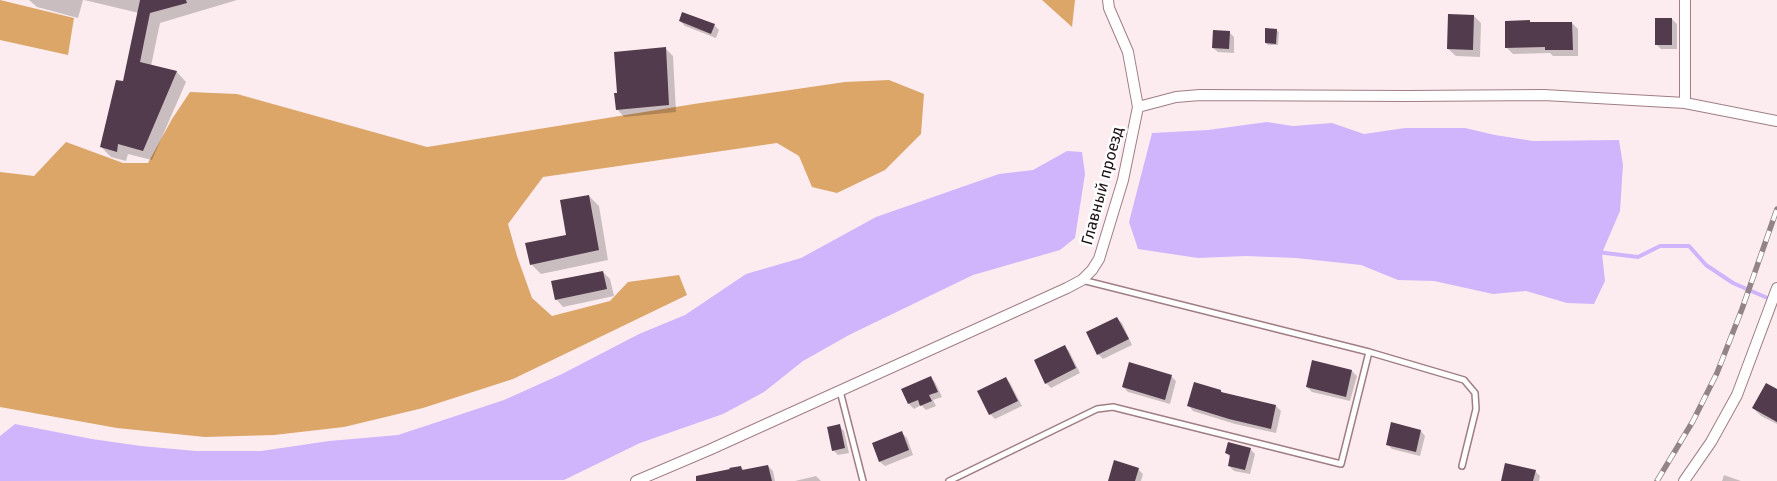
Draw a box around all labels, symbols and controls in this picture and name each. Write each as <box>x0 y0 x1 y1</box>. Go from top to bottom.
street label: Главный проезд <box>1078 125 1128 247</box>

